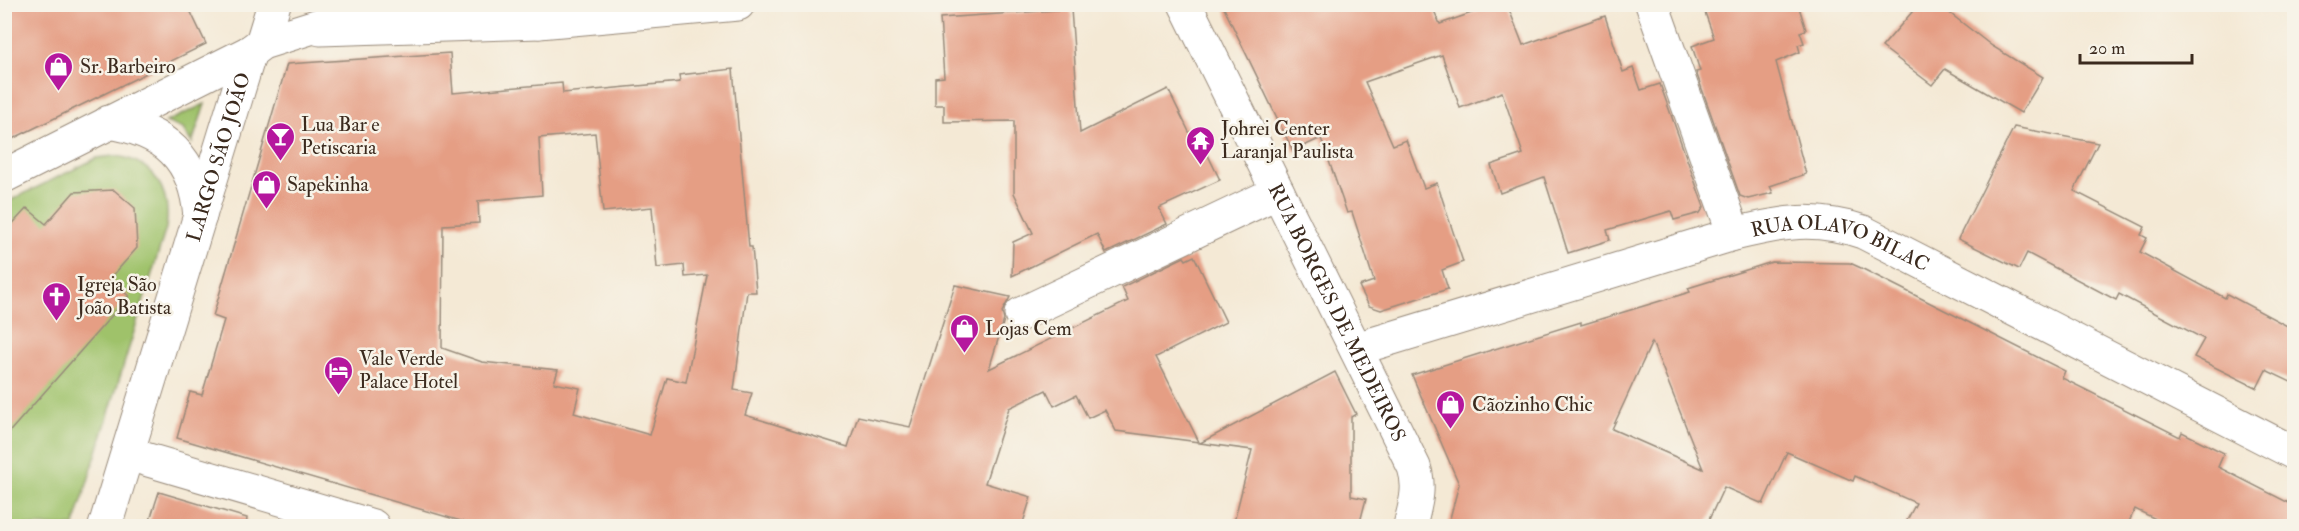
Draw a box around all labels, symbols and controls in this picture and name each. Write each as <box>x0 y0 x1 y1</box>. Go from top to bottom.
scale bar <box>2080 27 2192 65</box>
text: 20 m <box>2089 37 2125 60</box>
shop icon: Sr. Barbeiro <box>43 50 75 92</box>
place label: Sr. Barbeiro <box>80 54 176 79</box>
street label: LARGO SÃO JOÃO <box>180 69 256 245</box>
place label: Lua Bar e Petiscaria <box>301 112 380 160</box>
place label: Johrei Center Laranjal Paulista <box>1220 116 1354 164</box>
bar icon: Lua Bar e Petiscaria <box>264 120 296 162</box>
temple icon: Johrei Center Laranjal Paulista <box>1184 124 1216 166</box>
shop icon: Sapekinha <box>250 168 282 210</box>
place label: Sapekinha <box>287 172 370 198</box>
street label: RUA BORGES DE MEDEIROS <box>1263 179 1412 446</box>
street label: RUA OLAVO BILAC <box>1748 210 1934 277</box>
place label: Igreja São João Batista <box>76 272 172 320</box>
church icon: Igreja São João Batista <box>40 280 72 322</box>
shop icon: Lojas Cem <box>948 312 980 354</box>
place label: Lojas Cem <box>985 316 1072 341</box>
place label: Vale Verde Palace Hotel <box>359 346 458 394</box>
hotel icon: Vale Verde Palace Hotel <box>322 354 354 396</box>
shop icon: Cãozinho Chic <box>1435 388 1467 430</box>
place label: Cãozinho Chic <box>1472 392 1593 417</box>

